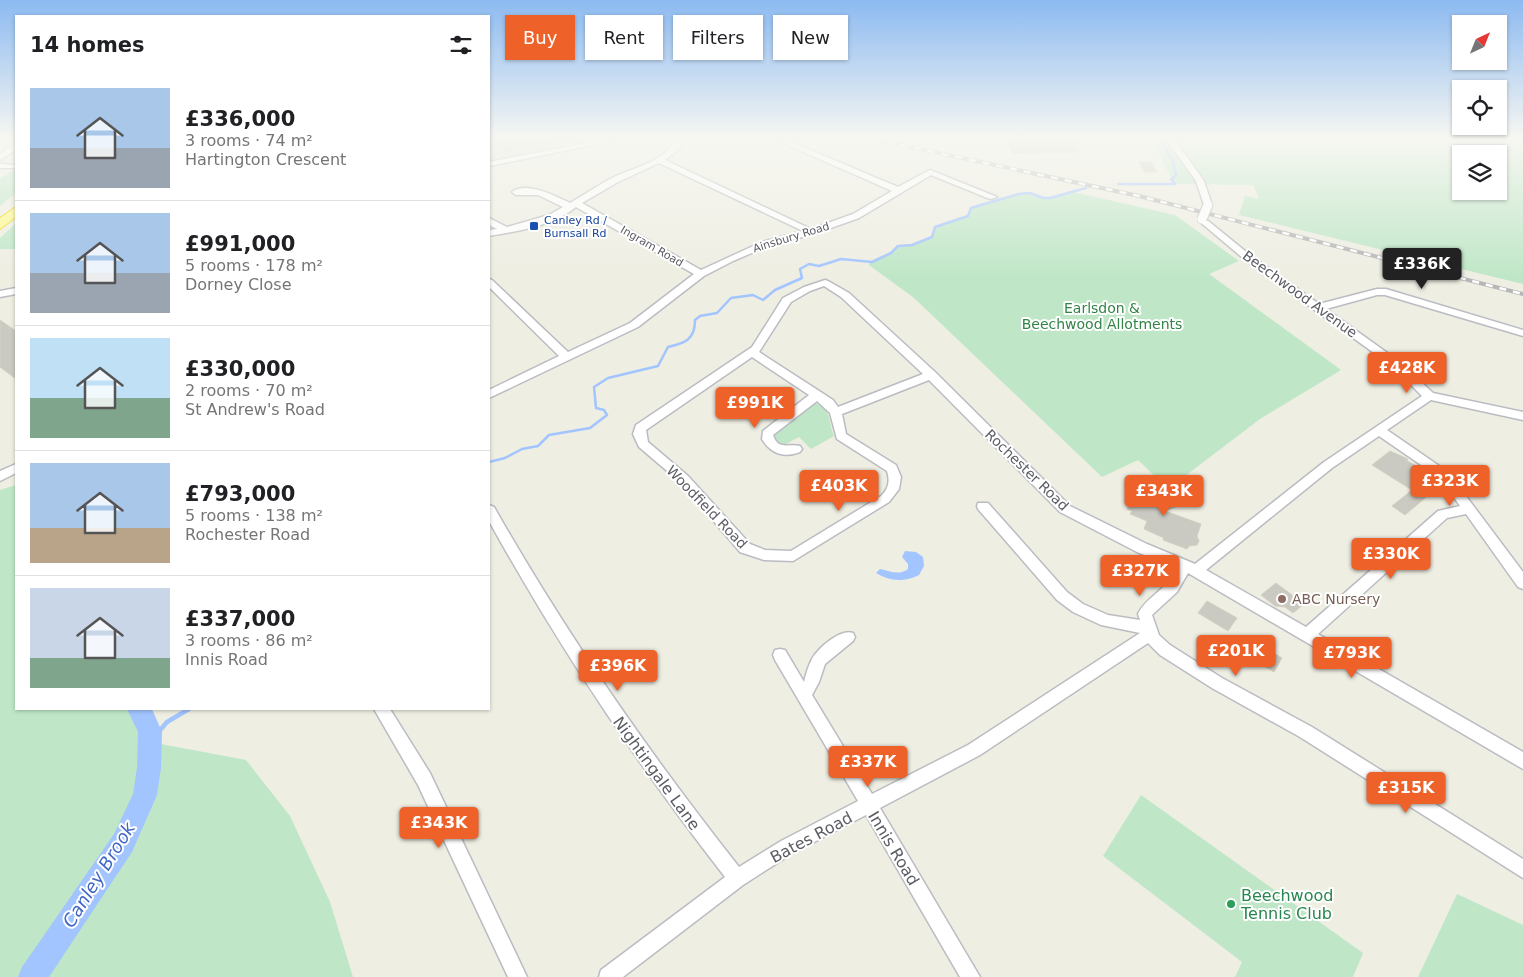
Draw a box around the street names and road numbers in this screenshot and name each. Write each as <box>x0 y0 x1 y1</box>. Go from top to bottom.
street label: Ainsbury Road <box>751 220 831 255</box>
street label: Ingram Road <box>618 223 685 270</box>
street label: Beechwood Avenue <box>1240 247 1360 341</box>
street label: Rochester Road <box>982 426 1072 514</box>
street label: Woodfield Road <box>663 462 751 552</box>
street label: Nightingale Lane <box>609 713 704 834</box>
street label: Bates Road <box>767 808 856 867</box>
street label: Innis Road <box>864 808 923 889</box>

